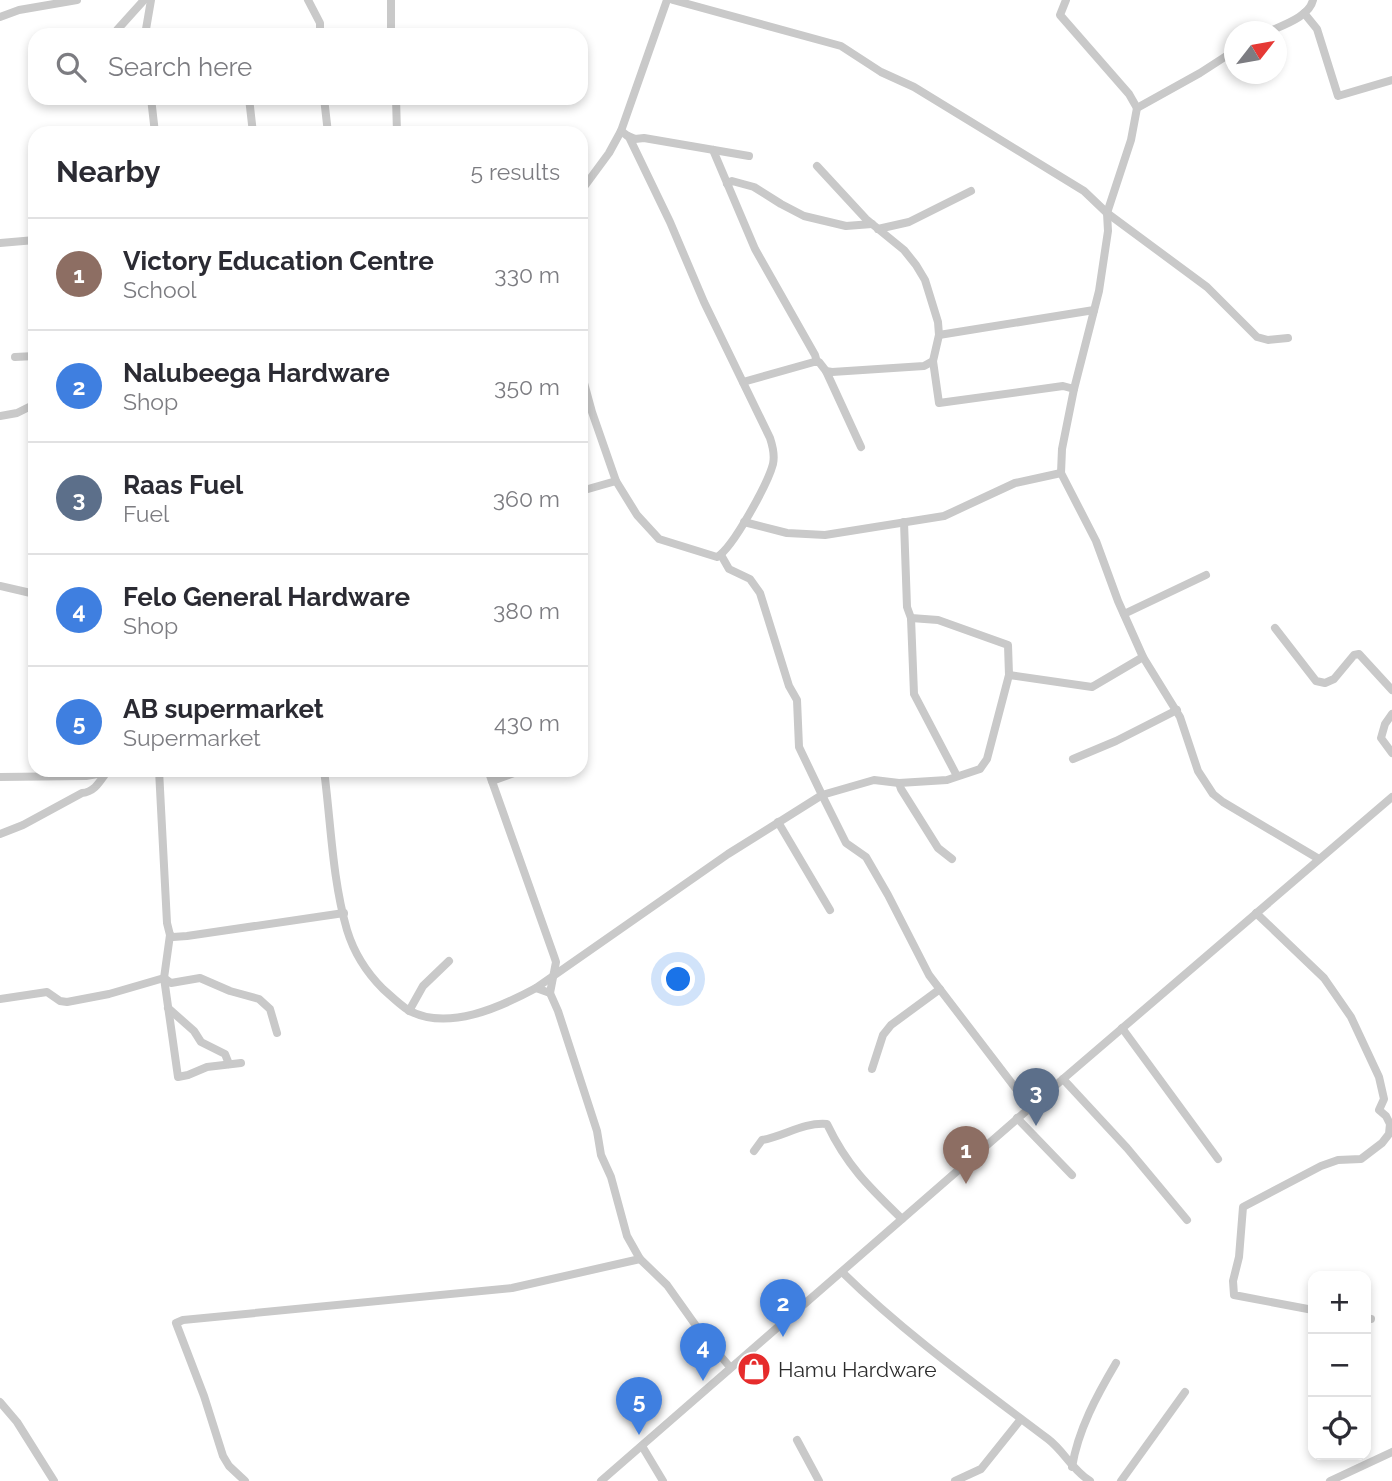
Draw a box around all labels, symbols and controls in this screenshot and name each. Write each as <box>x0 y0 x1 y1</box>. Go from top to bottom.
north arrow <box>1224 21 1287 84</box>
search box <box>28 28 588 105</box>
icon: search <box>52 48 90 86</box>
text: Search here <box>108 52 252 82</box>
text: Nearby <box>56 154 160 189</box>
text: 5 results <box>471 158 560 185</box>
text: Victory Education Centre <box>123 246 434 276</box>
text: 1 <box>73 261 85 288</box>
text: 330 m <box>494 261 560 288</box>
text: School <box>123 276 197 303</box>
text: Nalubeega Hardware <box>123 358 390 388</box>
text: 2 <box>73 373 85 400</box>
text: 350 m <box>494 373 560 400</box>
text: Shop <box>123 388 178 415</box>
text: Raas Fuel <box>123 470 243 500</box>
text: 3 <box>73 485 85 512</box>
text: 360 m <box>493 485 560 512</box>
text: Fuel <box>123 500 169 527</box>
text: Felo General Hardware <box>123 582 410 612</box>
text: 4 <box>72 597 86 624</box>
text: 380 m <box>493 597 560 624</box>
text: Shop <box>123 612 178 639</box>
text: AB supermarket <box>123 694 324 724</box>
text: 5 <box>73 709 85 736</box>
text: 430 m <box>494 709 560 736</box>
text: Supermarket <box>123 724 261 751</box>
your location <box>661 962 695 996</box>
pin: 3 <box>1013 1068 1059 1126</box>
pin: 1 <box>943 1126 989 1184</box>
map controls <box>1308 1271 1371 1460</box>
button: + <box>1308 1271 1371 1334</box>
pin: 2 <box>760 1279 806 1337</box>
pin: 4 <box>680 1323 726 1381</box>
button: − <box>1308 1334 1371 1397</box>
shop icon: Hamu Hardware <box>735 1350 773 1388</box>
place label: Hamu Hardware <box>778 1357 937 1382</box>
pin: 5 <box>616 1377 662 1435</box>
button: locate <box>1308 1397 1371 1460</box>

